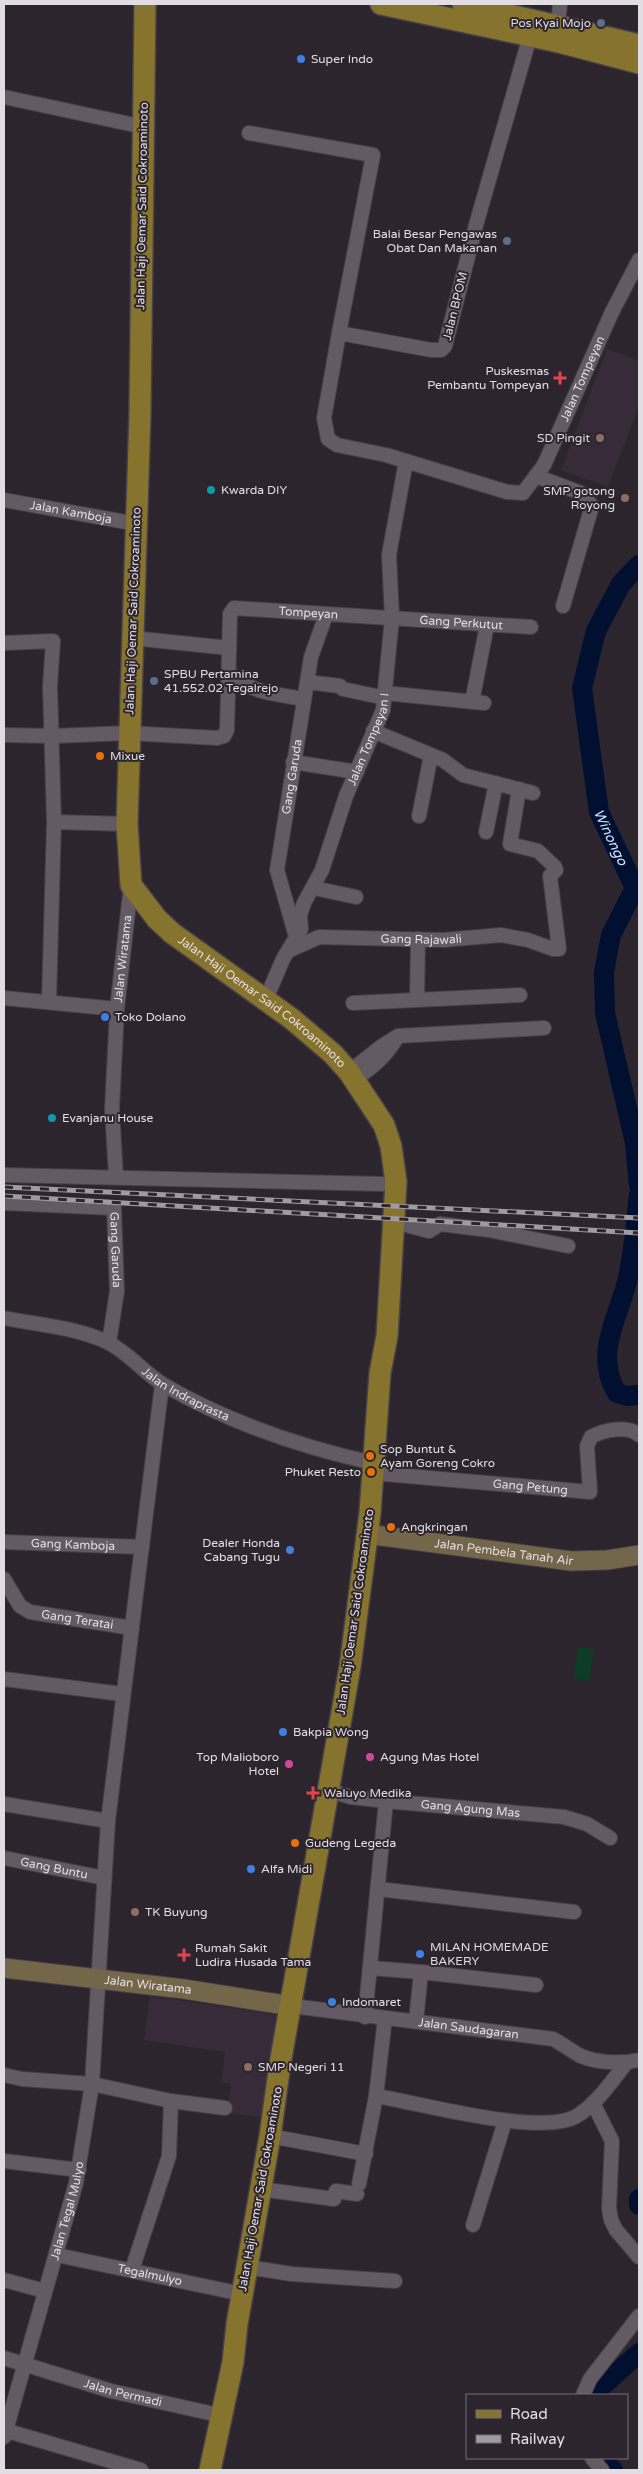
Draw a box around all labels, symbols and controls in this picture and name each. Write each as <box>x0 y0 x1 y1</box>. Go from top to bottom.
place label: Pos Kyai Mojo <box>511 16 591 30</box>
marker: Pos Kyai Mojo <box>595 17 607 29</box>
place label: Super Indo <box>311 52 373 66</box>
marker: Super Indo <box>295 53 307 65</box>
street label: Jalan Haji Oemar Said Cokroaminoto <box>133 102 151 310</box>
place label: Balai Besar Pengawas Obat Dan Makanan <box>373 227 497 255</box>
marker: Balai Besar Pengawas Obat Dan Makanan <box>501 235 513 247</box>
street label: Jalan BPOM <box>440 270 470 342</box>
street label: Jalan Tompeyan <box>557 334 607 424</box>
place label: Puskesmas Pembantu Tompeyan <box>427 364 549 392</box>
marker: Puskesmas Pembantu Tompeyan <box>553 371 567 385</box>
place label: SD Pingit <box>537 431 590 445</box>
marker: SD Pingit <box>594 432 606 444</box>
place label: Kwarda DIY <box>221 483 288 497</box>
marker: Kwarda DIY <box>205 484 217 496</box>
place label: SMP gotong Royong <box>543 484 615 512</box>
marker: SMP gotong Royong <box>619 492 631 504</box>
street label: Jalan Kamboja <box>29 498 113 526</box>
street label: Jalan Haji Oemar Said Cokroaminoto <box>122 507 144 715</box>
street label: Tompeyan <box>278 604 339 622</box>
street label: Gang Perkutut <box>419 613 504 632</box>
place label: SPBU Pertamina 41.552.02 Tegalrejo <box>164 667 278 695</box>
marker: SPBU Pertamina 41.552.02 Tegalrejo <box>148 675 160 687</box>
street label: Jalan Tompeyan I <box>344 692 392 788</box>
street label: Gang Garuda <box>279 738 305 815</box>
place label: Mixue <box>110 749 145 763</box>
marker: Mixue <box>94 750 106 762</box>
water label: Winongo <box>590 806 632 869</box>
street label: Jalan Wiratama <box>111 914 135 1003</box>
street label: Gang Rajawali <box>381 931 462 947</box>
street label: Jalan Haji Oemar Said Cokroaminoto <box>175 933 349 1070</box>
place label: Toko Dolano <box>115 1010 186 1024</box>
marker: Toko Dolano <box>99 1011 111 1023</box>
place label: Evanjanu House <box>62 1111 154 1125</box>
marker: Evanjanu House <box>46 1112 58 1124</box>
street label: Gang Garuda <box>107 1212 124 1288</box>
street label: Jalan Indraprasta <box>139 1364 232 1424</box>
place label: Sop Buntut & Ayam Goreng Cokro <box>380 1442 495 1470</box>
marker: Sop Buntut & Ayam Goreng Cokro <box>364 1450 376 1462</box>
place label: Phuket Resto <box>285 1465 361 1479</box>
marker: Phuket Resto <box>365 1466 377 1478</box>
street label: Gang Petung <box>492 1477 569 1497</box>
street label: Jalan Haji Oemar Said Cokroaminoto <box>334 1508 376 1716</box>
place label: Angkringan <box>401 1520 468 1534</box>
marker: Angkringan <box>385 1521 397 1533</box>
street label: Gang Kamboja <box>31 1536 115 1553</box>
place label: Dealer Honda Cabang Tugu <box>202 1536 280 1564</box>
street label: Jalan Pembela Tanah Air <box>434 1536 574 1568</box>
marker: Dealer Honda Cabang Tugu <box>284 1544 296 1556</box>
street label: Gang Teratai <box>40 1607 114 1632</box>
place label: Bakpia Wong <box>293 1725 369 1739</box>
marker: Bakpia Wong <box>277 1726 289 1738</box>
place label: Top Malioboro Hotel <box>196 1750 279 1778</box>
place label: Agung Mas Hotel <box>380 1750 479 1764</box>
marker: Agung Mas Hotel <box>364 1751 376 1763</box>
marker: Top Malioboro Hotel <box>283 1758 295 1770</box>
marker: Waluyo Medika <box>306 1786 320 1800</box>
place label: Waluyo Medika <box>324 1786 411 1800</box>
street label: Gang Agung Mas <box>420 1797 521 1820</box>
place label: Gudeng Legeda <box>305 1836 396 1850</box>
marker: Gudeng Legeda <box>289 1837 301 1849</box>
street label: Gang Buntu <box>19 1854 89 1882</box>
place label: Alfa Midi <box>261 1862 312 1876</box>
marker: Alfa Midi <box>245 1863 257 1875</box>
place label: TK Buyung <box>145 1905 208 1919</box>
marker: TK Buyung <box>129 1906 141 1918</box>
place label: MILAN HOMEMADE BAKERY <box>430 1940 549 1968</box>
place label: Rumah Sakit Ludira Husada Tama <box>195 1941 311 1969</box>
marker: Rumah Sakit Ludira Husada Tama <box>177 1948 191 1962</box>
marker: MILAN HOMEMADE BAKERY <box>414 1948 426 1960</box>
street label: Jalan Wiratama <box>104 1973 193 1997</box>
place label: Indomaret <box>342 1995 401 2009</box>
marker: Indomaret <box>326 1996 338 2008</box>
street label: Jalan Saudagaran <box>417 2015 520 2042</box>
place label: SMP Negeri 11 <box>258 2060 345 2074</box>
marker: SMP Negeri 11 <box>242 2061 254 2073</box>
street label: Jalan Haji Oemar Said Cokroaminoto <box>235 2085 285 2293</box>
street label: Jalan Tegal Mulyo <box>47 2160 86 2262</box>
street label: Tegalmulyo <box>116 2261 184 2288</box>
street label: Jalan Permadi <box>82 2376 163 2409</box>
legend <box>466 2394 628 2459</box>
text: Road <box>510 2405 548 2423</box>
text: Railway <box>510 2430 565 2448</box>

